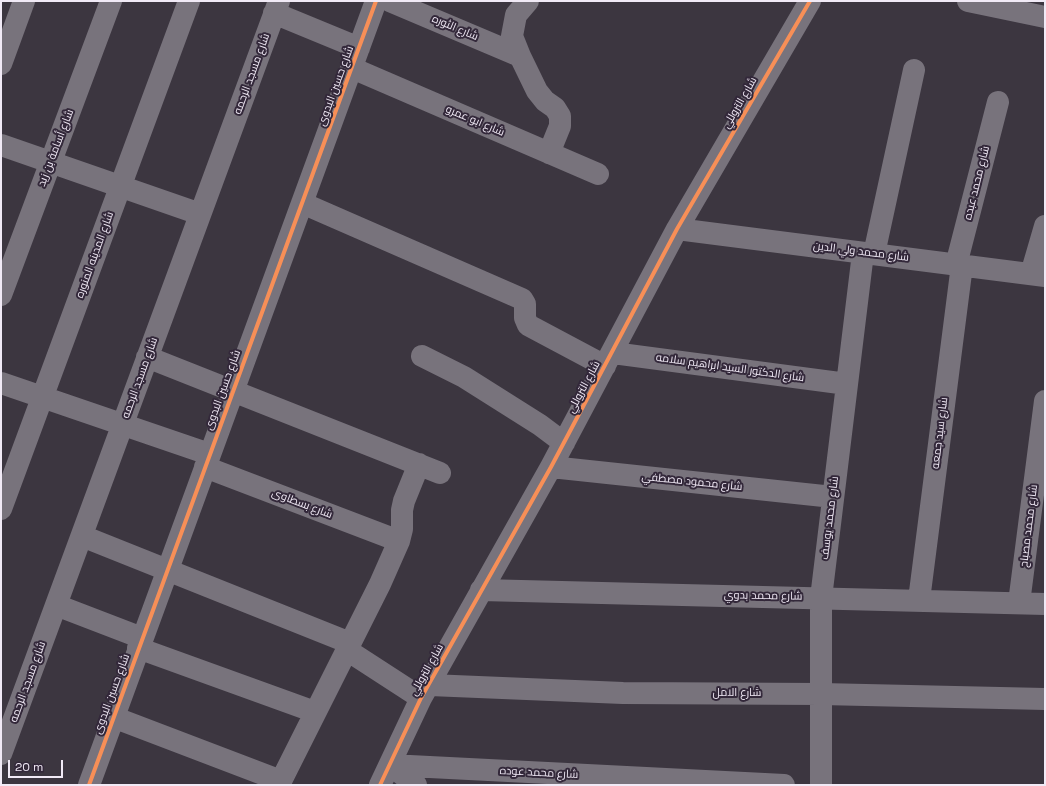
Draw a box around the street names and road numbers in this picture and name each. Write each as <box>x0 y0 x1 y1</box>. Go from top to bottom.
street label: شارع الثوره <box>430 12 480 44</box>
street label: شارع مسجد الرحمه <box>231 32 273 116</box>
street label: شارع حسين البدوى <box>315 44 357 128</box>
street label: شارع التروللي <box>720 75 760 131</box>
street label: شارع ابو عمرو <box>444 103 506 139</box>
street label: شارع أسامة بن زيد <box>35 107 77 189</box>
street label: شارع محمد عبده <box>961 145 993 221</box>
street label: شارع المدينه المنوره <box>73 210 117 300</box>
street label: شارع محمد ولي الدين <box>812 240 910 264</box>
street label: شارع مسجد الرحمه <box>119 336 161 420</box>
street label: شارع حسين البدوى <box>202 348 244 432</box>
street label: شارع الدكتور السيد ابراهيم سلامه <box>655 351 805 385</box>
street label: شارع التروللي <box>565 359 603 415</box>
street label: شارع سيد جمعه <box>929 396 951 470</box>
street label: شارع محمود مصطفي <box>641 470 743 494</box>
street label: شارع محمد يوسف <box>818 476 842 560</box>
street label: شارع محمد مصباح <box>1017 484 1041 568</box>
street label: شارع بسطاوى <box>270 486 334 522</box>
street label: شارع محمد بدوي <box>724 589 802 603</box>
street label: شارع مسجد الرحمه <box>7 640 49 724</box>
street label: شارع التروللي <box>407 642 447 698</box>
street label: شارع حسين البدوى <box>91 652 133 736</box>
street label: شارع الامل <box>713 686 761 700</box>
street label: شارع محمد عوده <box>499 764 579 782</box>

